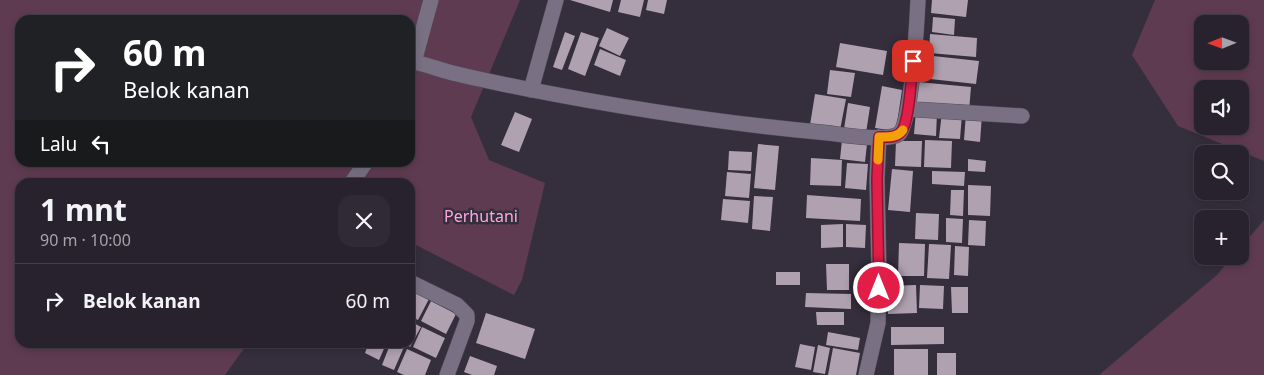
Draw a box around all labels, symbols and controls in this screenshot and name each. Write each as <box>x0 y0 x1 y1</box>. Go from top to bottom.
north arrow <box>1194 15 1249 70</box>
map controls <box>1194 15 1249 265</box>
text: 60 m <box>123 29 206 76</box>
icon: right <box>40 35 105 100</box>
pin <box>892 40 934 82</box>
icon: arrive <box>899 47 927 75</box>
text: Belok kanan <box>123 74 250 104</box>
button: sound <box>1194 80 1249 135</box>
icon: left <box>87 130 115 158</box>
text: Lalu <box>40 131 77 157</box>
button: search <box>1194 145 1249 200</box>
text: 1 mnt <box>40 189 127 230</box>
button: close <box>338 195 390 247</box>
park label: Perhutani <box>444 205 518 227</box>
button: + <box>1194 210 1249 265</box>
text: 90 m · 10:00 <box>40 229 131 251</box>
position arrow <box>852 261 904 313</box>
icon: right <box>40 287 68 315</box>
text: Belok kanan <box>83 288 200 314</box>
text: 60 m <box>346 288 390 314</box>

